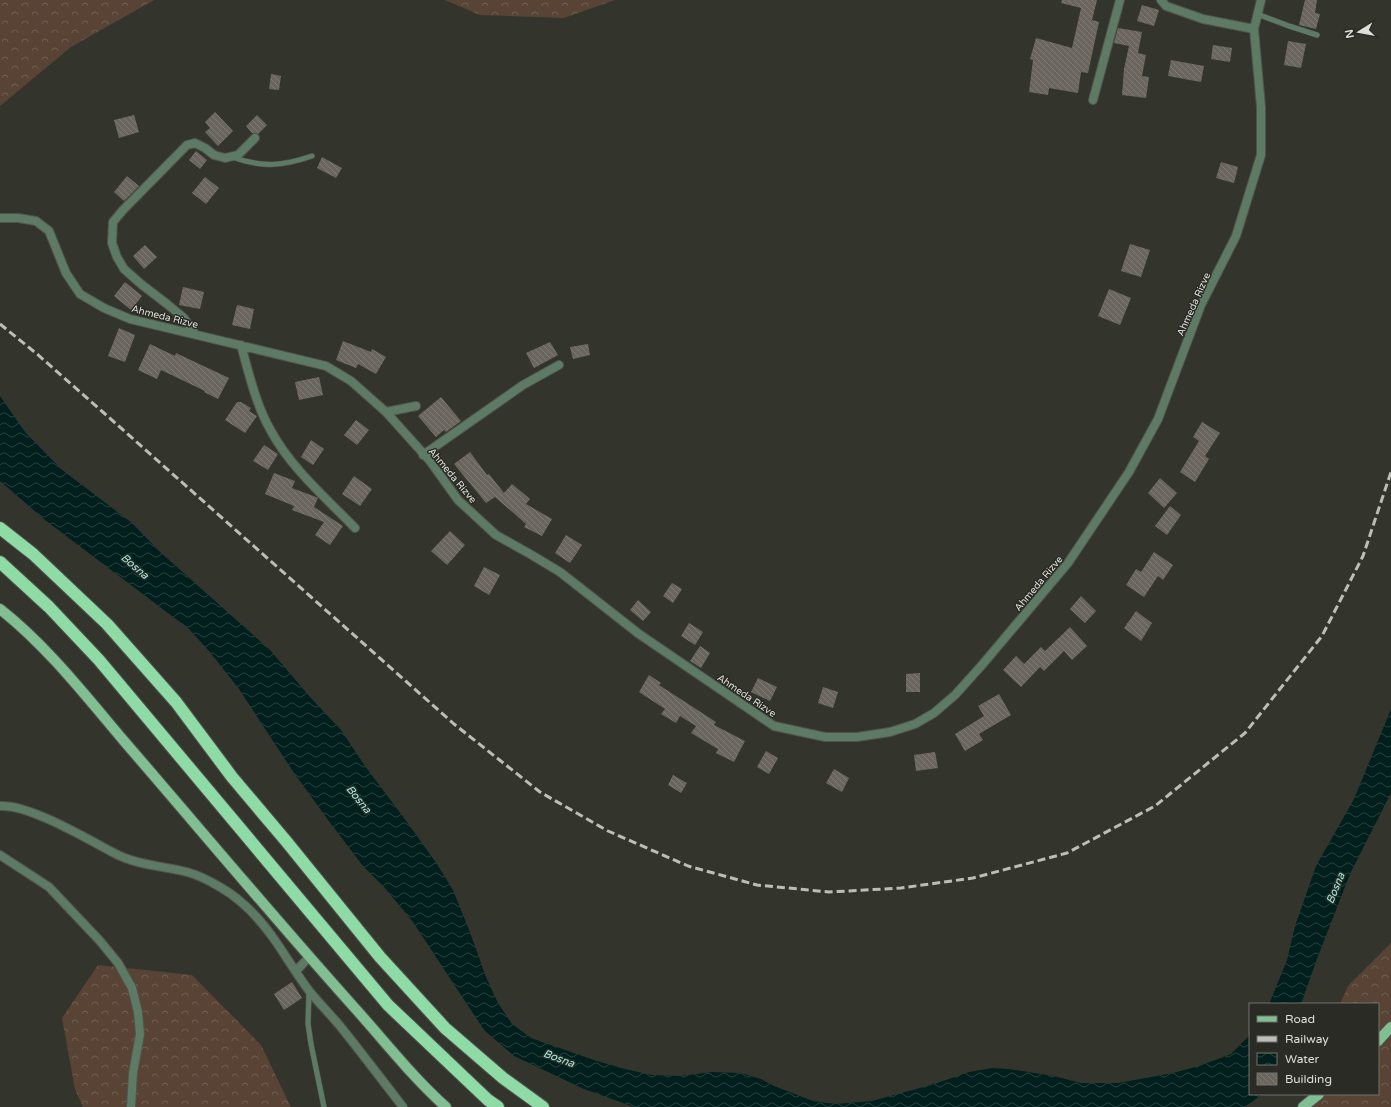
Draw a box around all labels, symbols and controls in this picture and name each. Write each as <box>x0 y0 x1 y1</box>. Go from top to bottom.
north arrow <box>1339 12 1379 52</box>
text: N <box>1342 28 1357 39</box>
street label: Ahmeda Rizve <box>1175 270 1213 338</box>
street label: Ahmeda Rizve <box>130 303 200 331</box>
street label: Ahmeda Rizve <box>426 446 479 506</box>
water label: Bosna <box>118 551 152 582</box>
street label: Ahmeda Rizve <box>1012 553 1066 614</box>
street label: Ahmeda Rizve <box>715 672 778 720</box>
water label: Bosna <box>343 783 374 817</box>
water label: Bosna <box>1323 870 1348 906</box>
legend <box>1249 1003 1379 1095</box>
text: Road <box>1285 1012 1315 1026</box>
text: Railway <box>1285 1032 1329 1046</box>
water label: Bosna <box>541 1047 577 1070</box>
text: Water <box>1285 1052 1320 1066</box>
text: Building <box>1285 1072 1332 1086</box>

